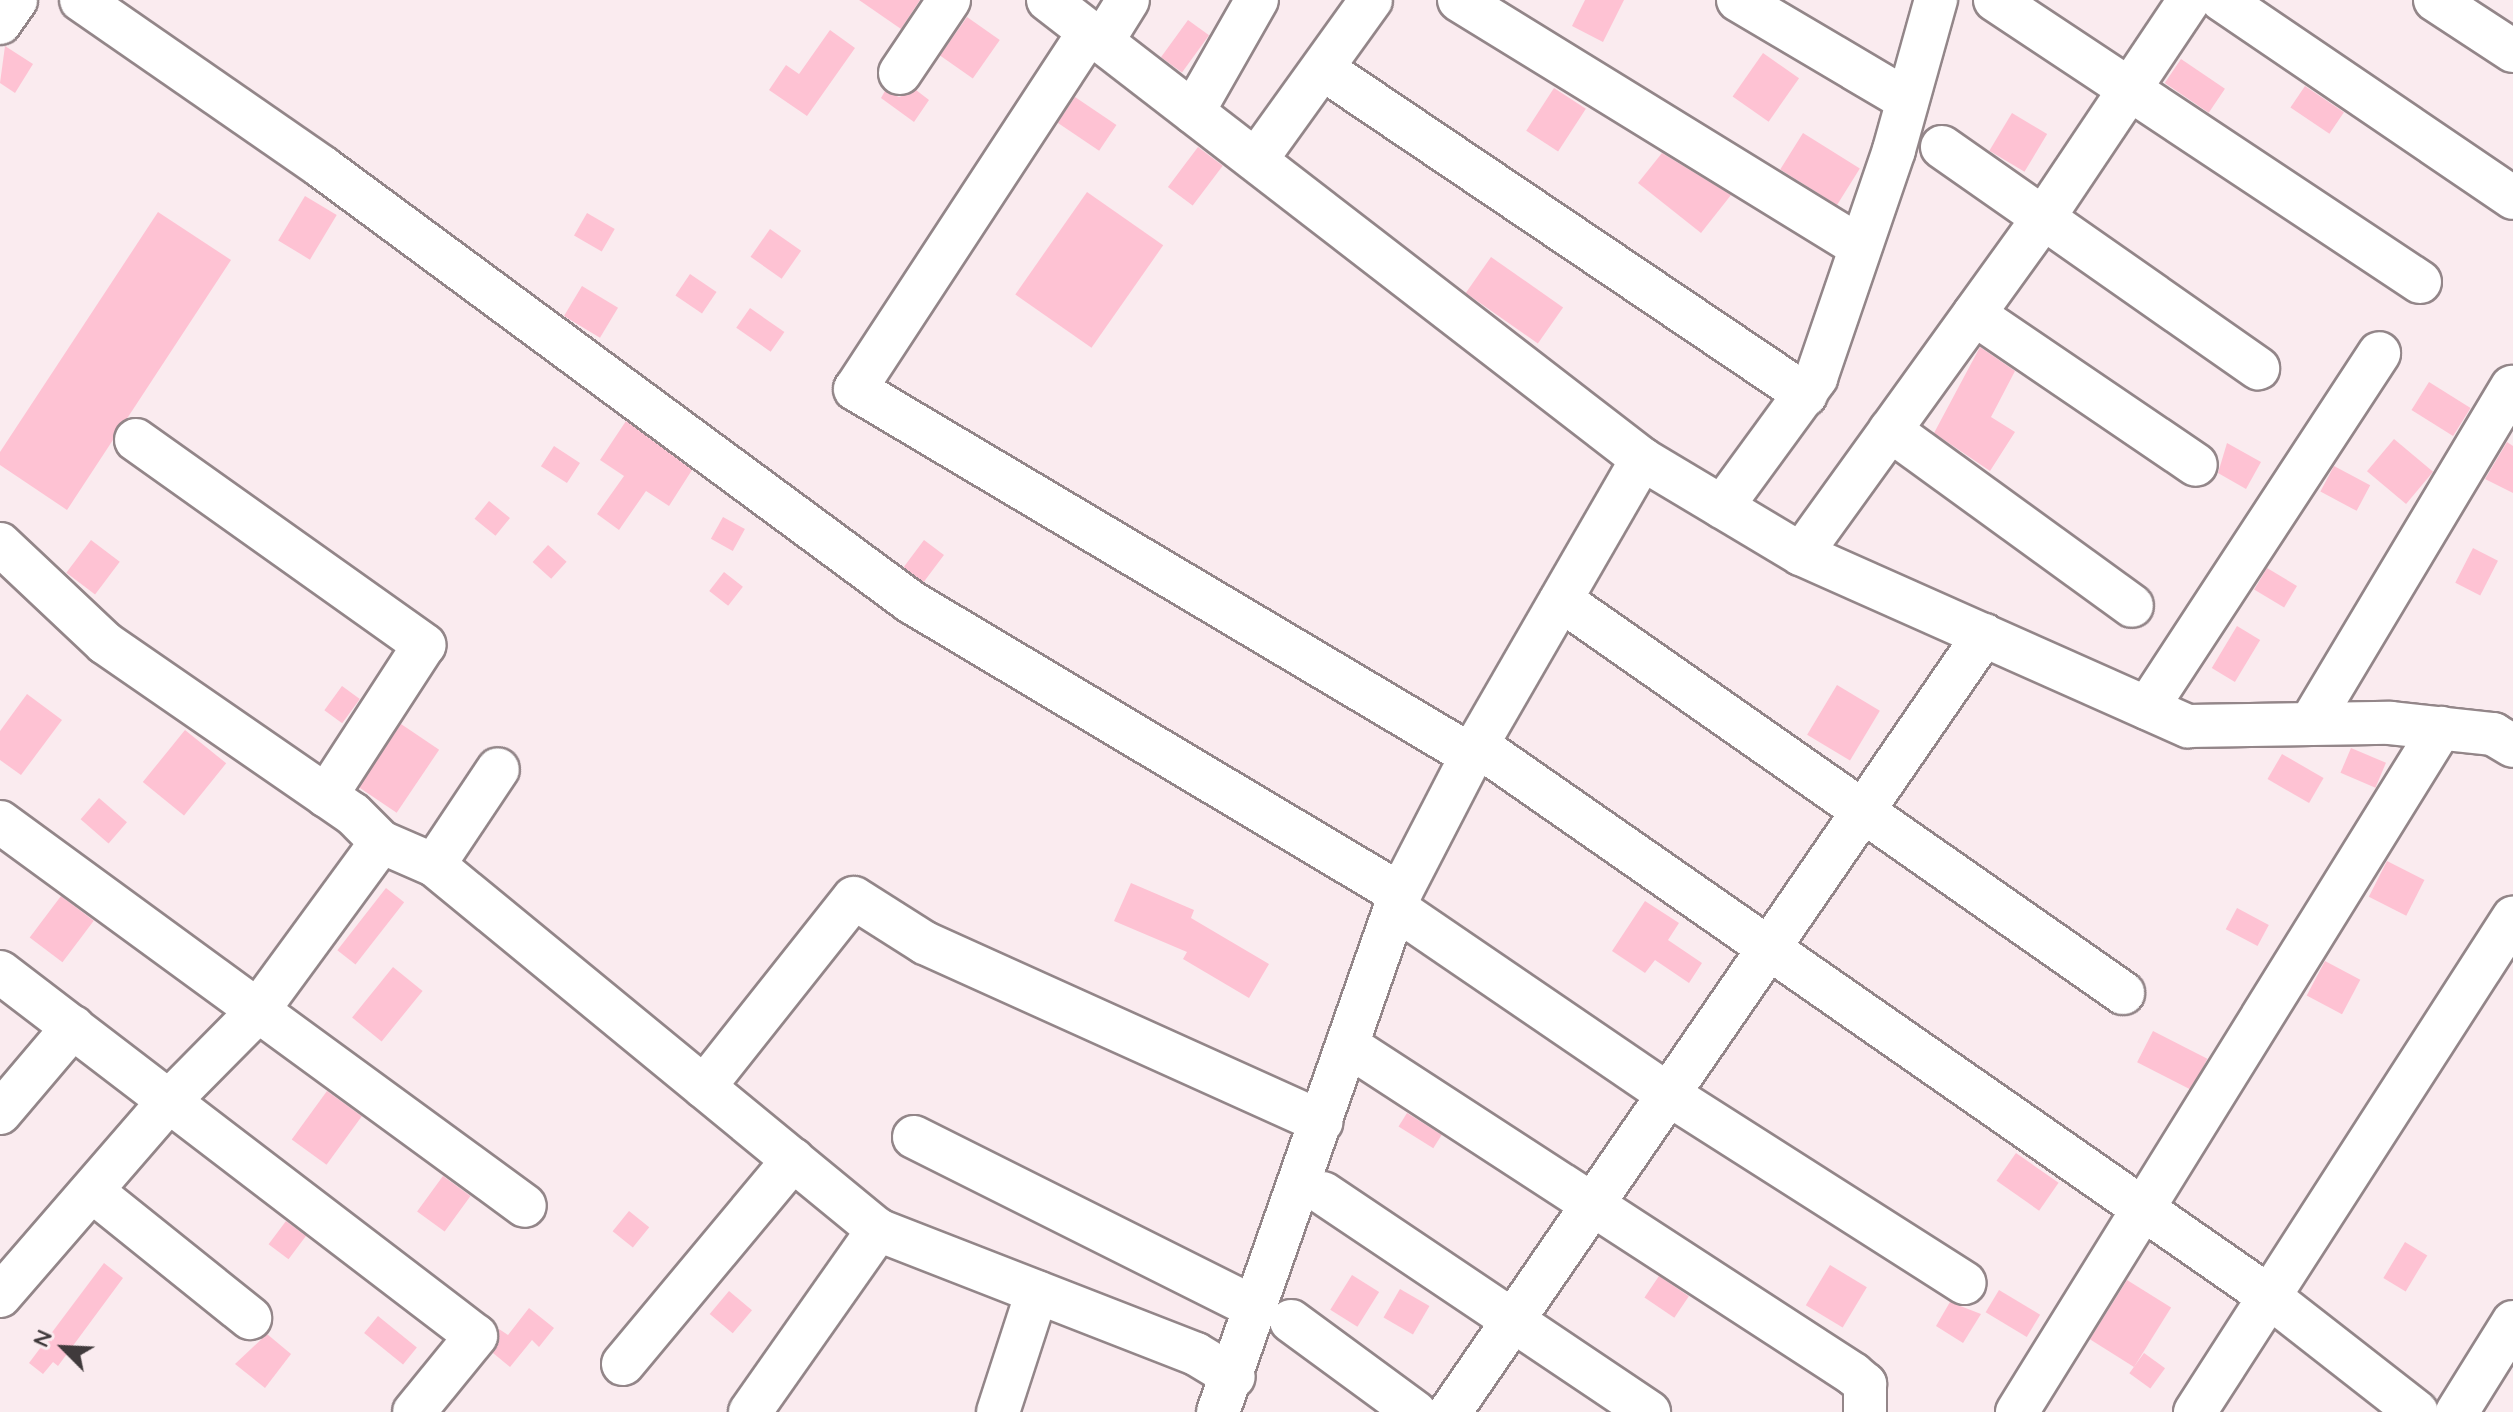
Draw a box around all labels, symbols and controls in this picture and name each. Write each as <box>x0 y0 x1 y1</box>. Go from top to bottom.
north arrow <box>24 1308 104 1388</box>
text: N <box>26 1325 58 1351</box>

